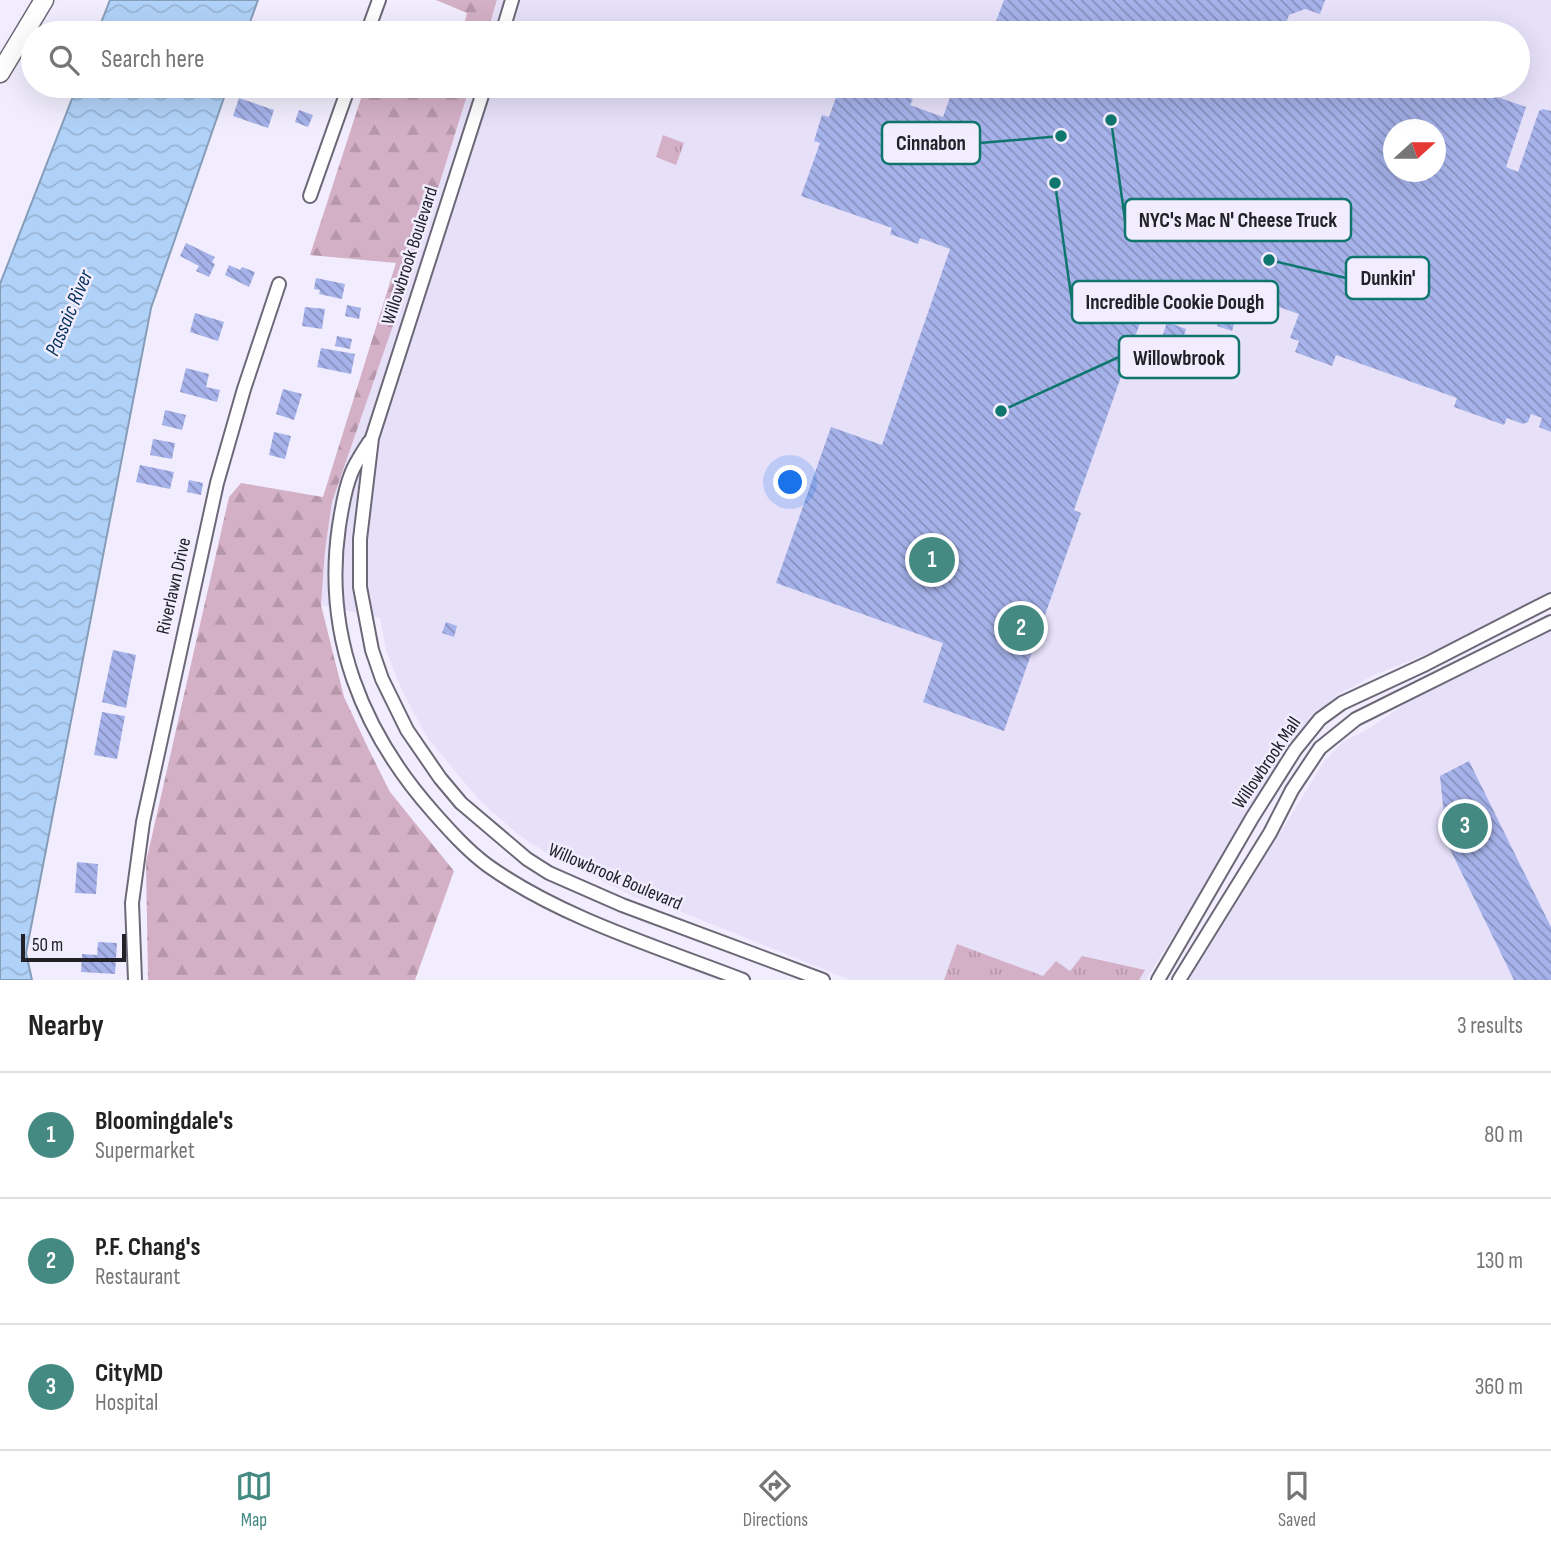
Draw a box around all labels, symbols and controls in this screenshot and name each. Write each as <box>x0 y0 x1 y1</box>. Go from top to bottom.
search box <box>21 21 1530 98</box>
icon: search <box>45 41 83 79</box>
text: Search here <box>101 44 204 75</box>
north arrow <box>1383 119 1446 182</box>
callout: Cinnabon <box>882 122 980 164</box>
text: Cinnabon <box>896 131 966 156</box>
street label: Willowbrook Boulevard <box>377 184 443 328</box>
callout: NYC's Mac N' Cheese Truck <box>1125 199 1351 241</box>
text: NYC's Mac N' Cheese Truck <box>1139 208 1337 233</box>
callout: Dunkin' <box>1346 257 1429 299</box>
water label: Passaic River <box>40 265 99 360</box>
text: Dunkin' <box>1360 266 1416 291</box>
callout: Incredible Cookie Dough <box>1072 281 1278 323</box>
text: Incredible Cookie Dough <box>1086 290 1264 315</box>
callout: Willowbrook <box>1119 336 1239 378</box>
text: Willowbrook <box>1133 346 1225 371</box>
your location <box>773 465 807 499</box>
pin: 1 <box>909 534 955 586</box>
street label: Riverlawn Drive <box>152 535 196 637</box>
pin: 2 <box>998 602 1044 654</box>
street label: Willowbrook Mall <box>1228 713 1306 813</box>
pin: 3 <box>1442 800 1488 852</box>
street label: Willowbrook Boulevard <box>545 838 685 916</box>
scale bar <box>21 931 126 963</box>
text: 50 m <box>32 934 63 957</box>
text: Nearby <box>28 1008 104 1044</box>
text: 3 results <box>1457 1012 1523 1040</box>
text: Bloomingdale's <box>95 1106 233 1137</box>
text: 1 <box>46 1121 56 1149</box>
text: 80 m <box>1484 1121 1523 1149</box>
text: Supermarket <box>95 1137 195 1165</box>
text: P.F. Chang's <box>95 1232 201 1263</box>
text: 2 <box>46 1247 56 1275</box>
text: 130 m <box>1477 1247 1523 1275</box>
text: Restaurant <box>95 1263 180 1291</box>
text: CityMD <box>95 1358 163 1389</box>
text: 3 <box>46 1373 56 1401</box>
text: 360 m <box>1475 1373 1523 1401</box>
text: Hospital <box>95 1389 158 1417</box>
tab: Map <box>235 1467 273 1532</box>
tab: Directions <box>743 1467 808 1532</box>
tab: Saved <box>1278 1467 1316 1532</box>

